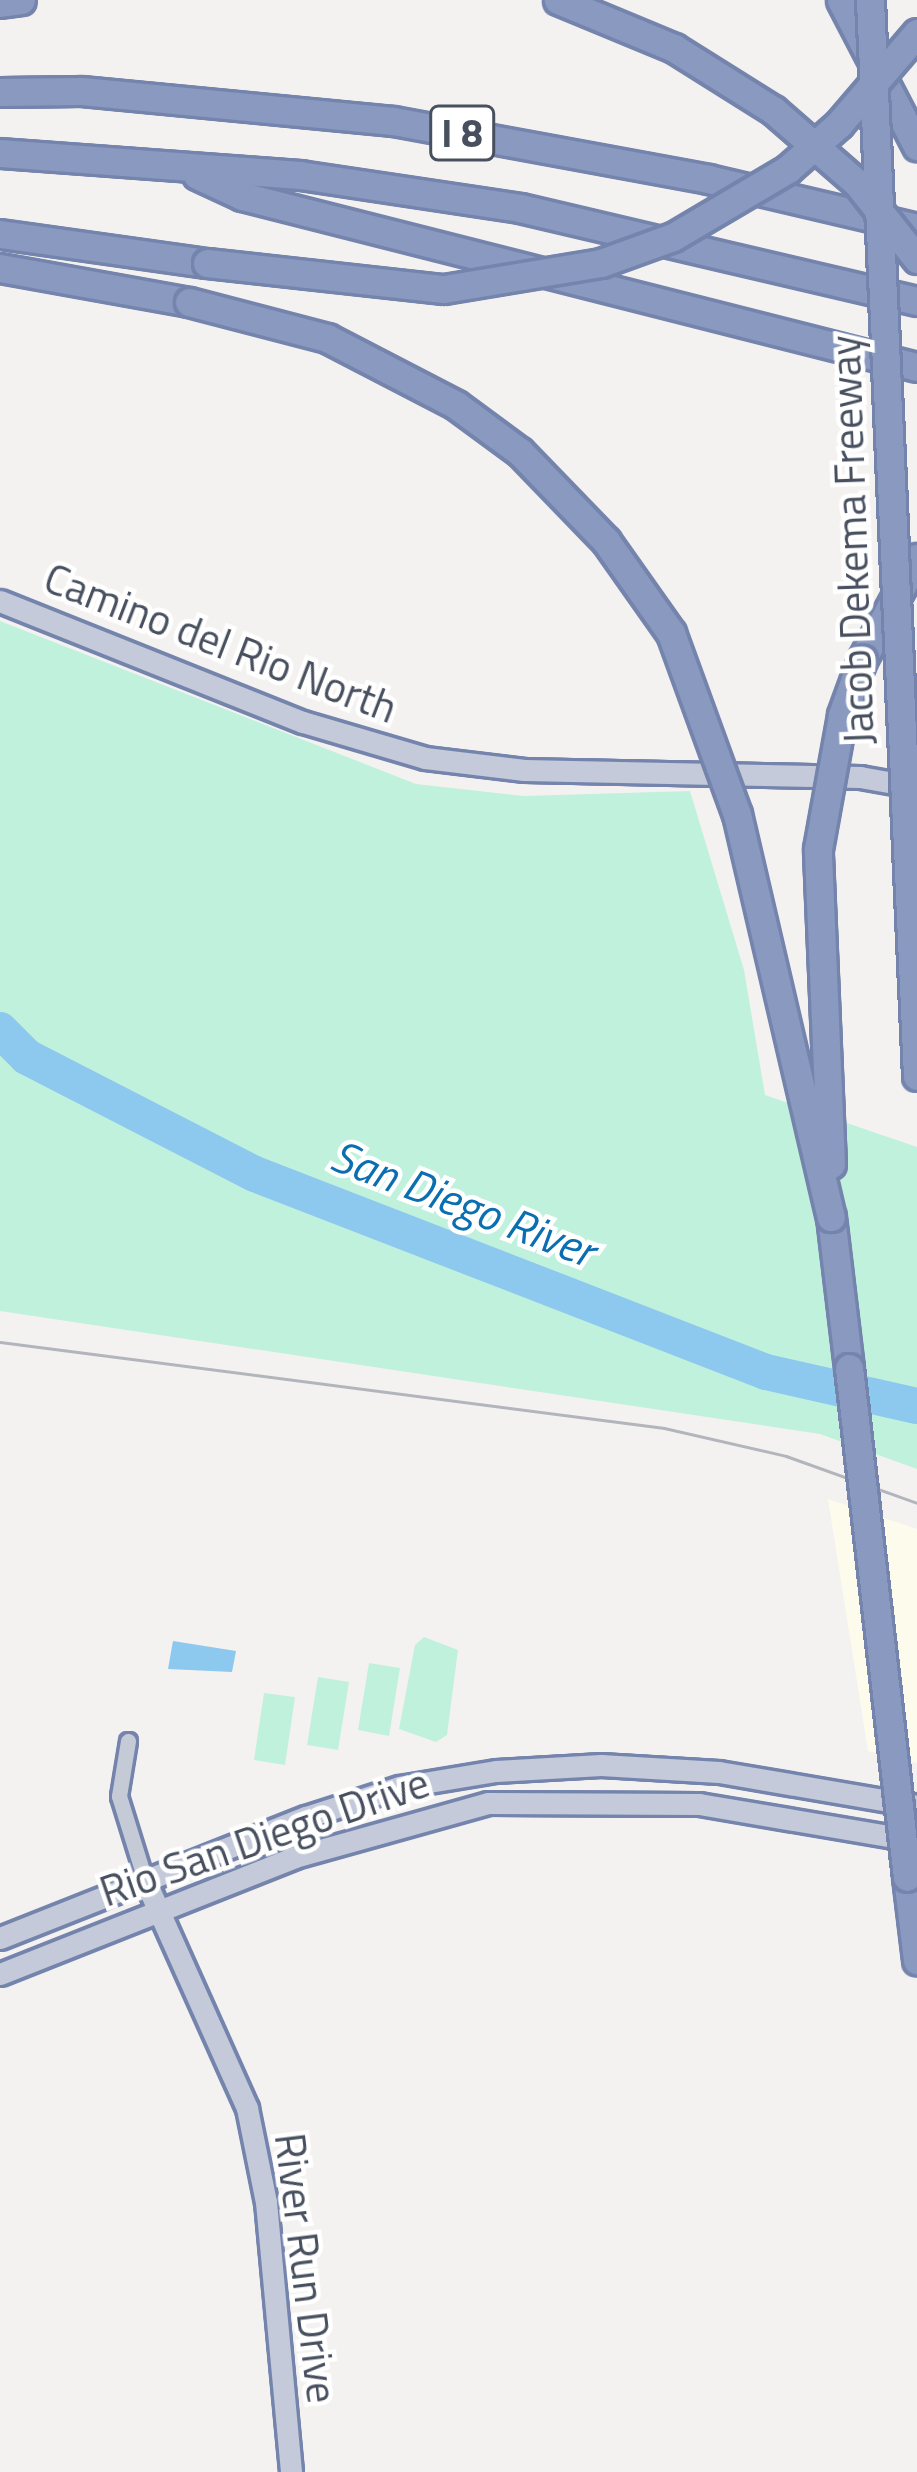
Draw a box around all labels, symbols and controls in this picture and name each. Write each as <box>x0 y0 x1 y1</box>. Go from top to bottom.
road number: I 8 <box>429 100 495 166</box>
street label: Jacob Dekema Freeway <box>819 334 883 746</box>
street label: Camino del Rio North <box>38 552 404 732</box>
water label: San Diego River <box>324 1128 602 1278</box>
street label: Rio San Diego Drive <box>93 1756 435 1916</box>
street label: River Run Drive <box>265 2130 349 2406</box>

